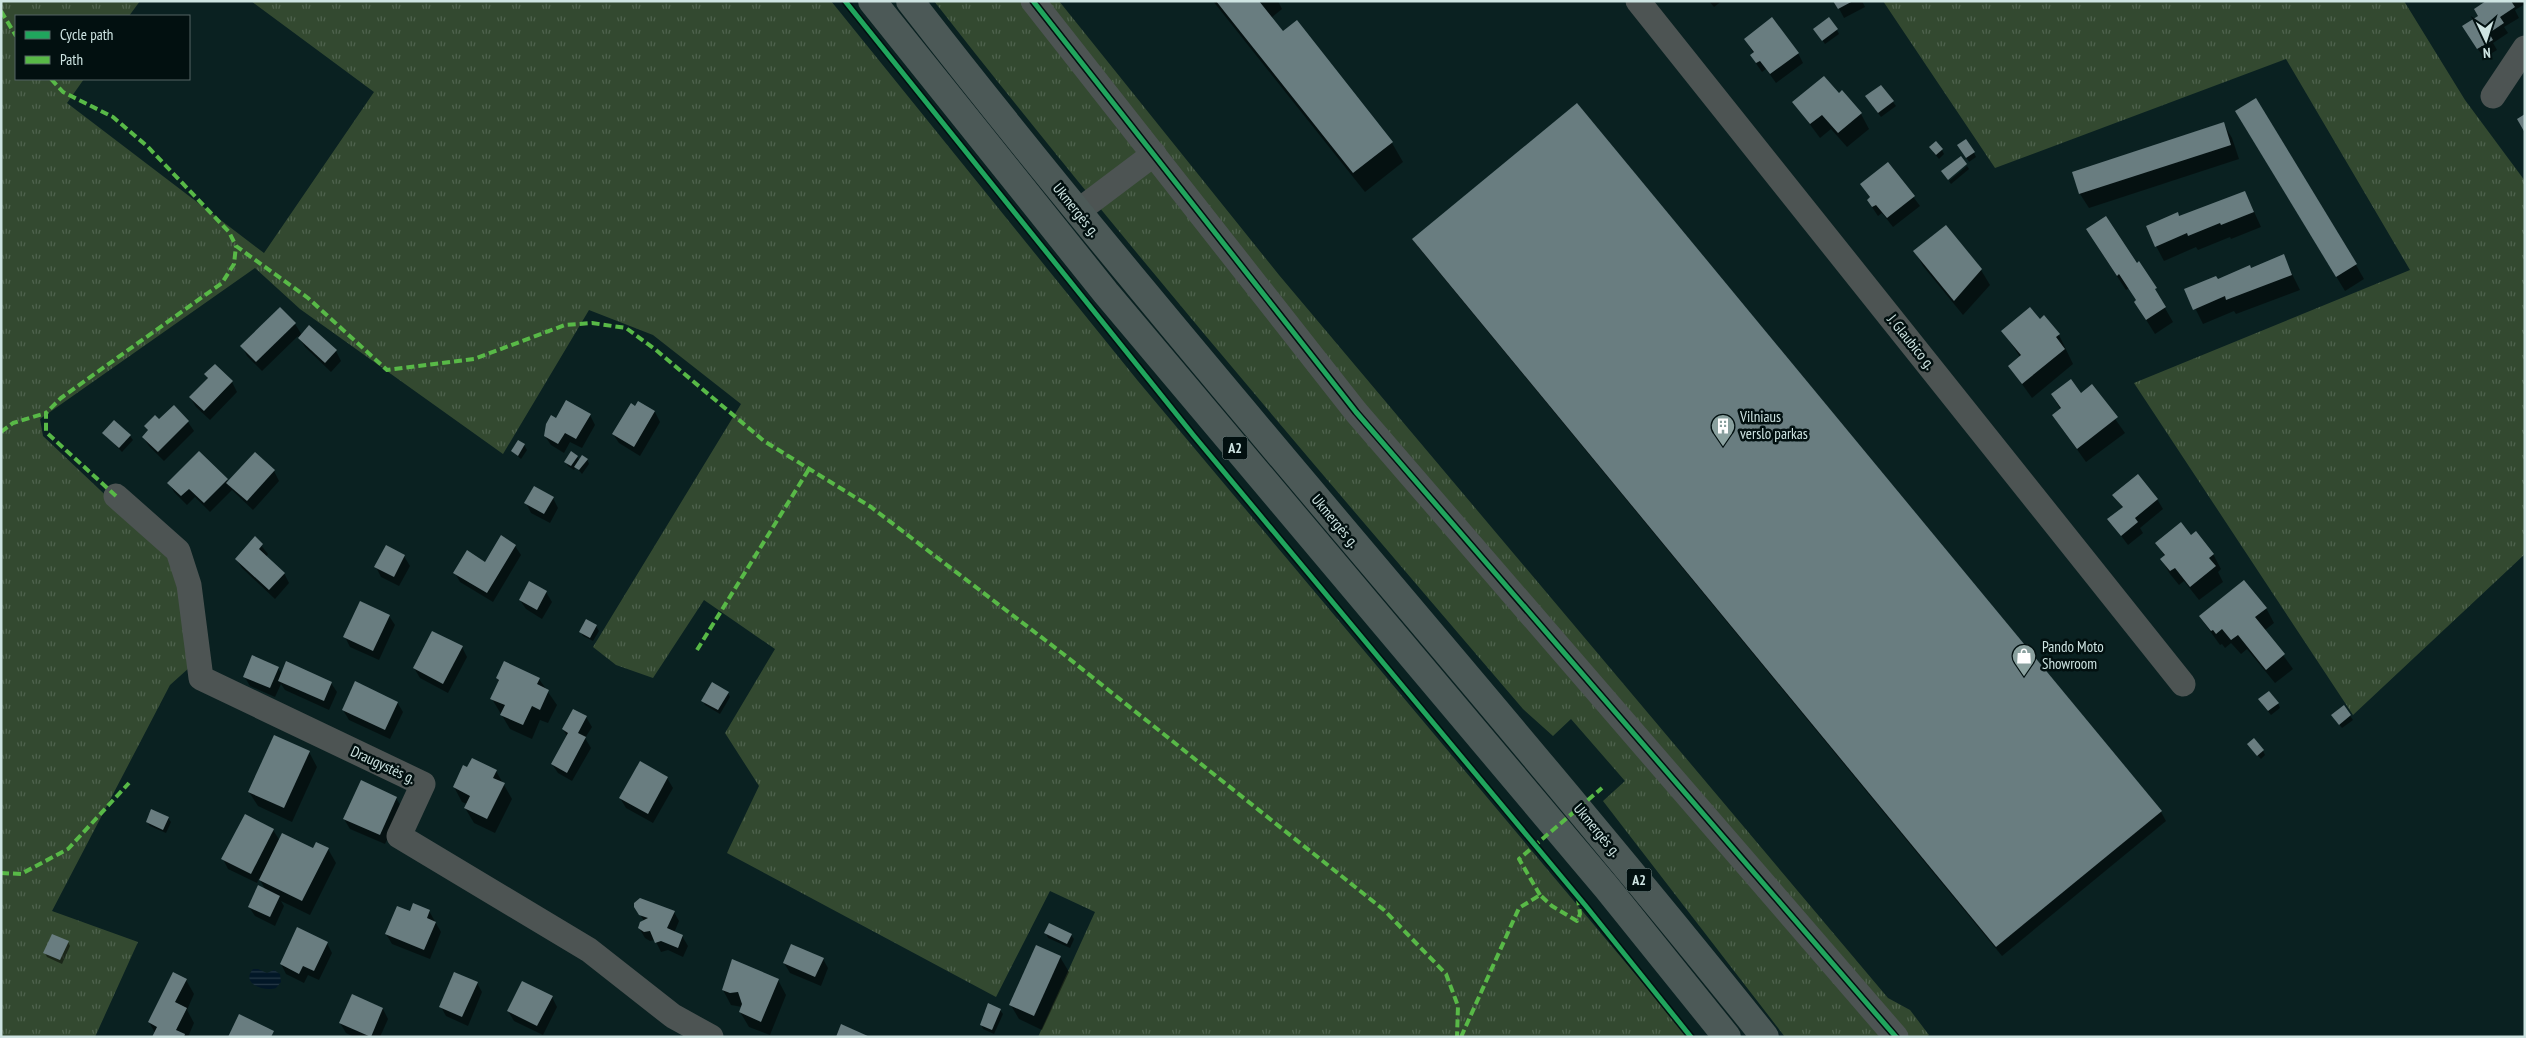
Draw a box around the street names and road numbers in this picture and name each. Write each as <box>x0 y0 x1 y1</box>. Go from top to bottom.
street label: Ukmergės g. <box>1049 179 1104 241</box>
street label: J. Glaubico g. <box>1883 309 1940 373</box>
road number: A2 <box>1222 436 1248 459</box>
street label: Ukmergės g. <box>1308 490 1363 551</box>
street label: Draugystės g. <box>348 741 419 788</box>
street label: Ukmergės g. <box>1570 799 1625 860</box>
road number: A2 <box>1626 868 1652 892</box>

